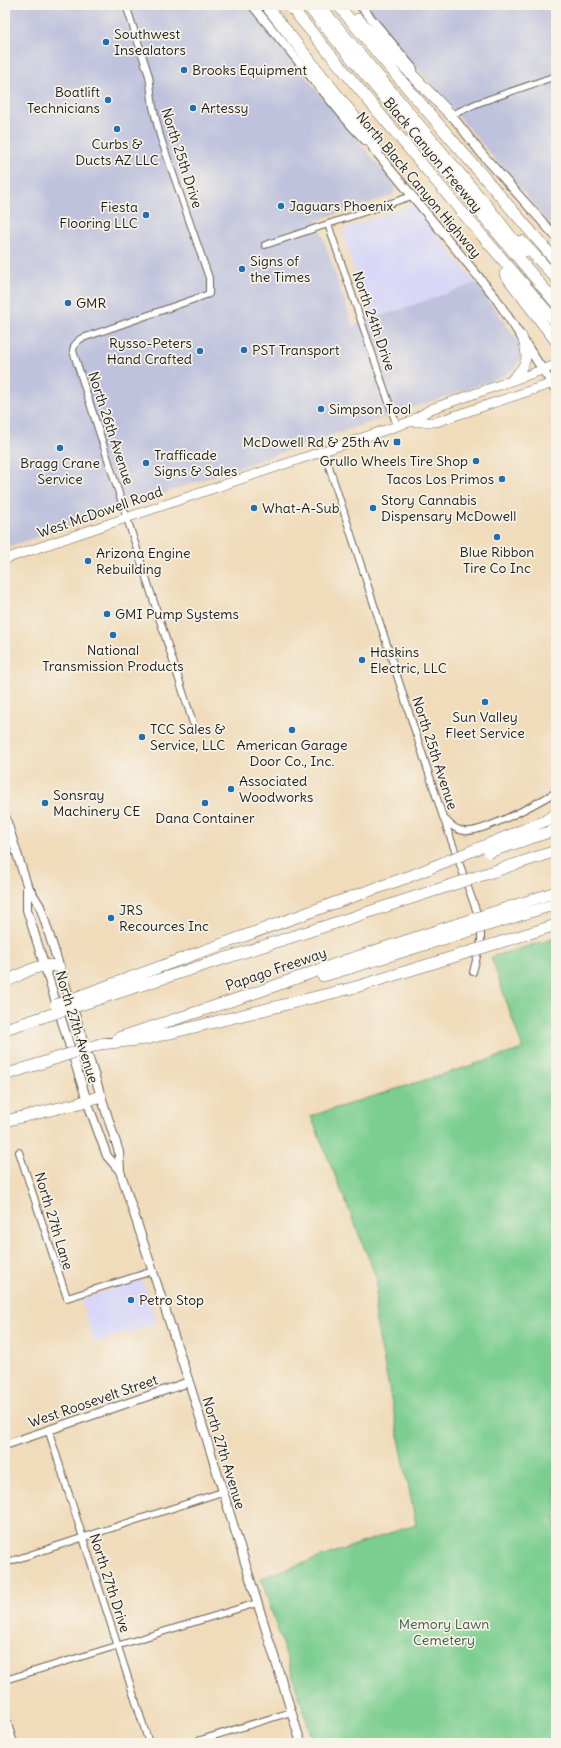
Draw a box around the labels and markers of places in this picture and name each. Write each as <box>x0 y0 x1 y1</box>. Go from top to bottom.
place label: Southwest Insealators <box>114 25 186 59</box>
marker: Southwest Insealators <box>101 37 111 47</box>
place label: Brooks Equipment <box>192 61 307 79</box>
marker: Brooks Equipment <box>179 65 189 75</box>
place label: Boatlift Technicians <box>27 83 100 117</box>
marker: Boatlift Technicians <box>103 95 113 105</box>
place label: Artessy <box>201 99 249 117</box>
marker: Artessy <box>188 103 198 113</box>
marker: Curbs & Ducts AZ LLC <box>112 124 122 134</box>
place label: Curbs & Ducts AZ LLC <box>75 135 159 169</box>
place label: Jaguars Phoenix <box>289 197 394 215</box>
place label: Fiesta Flooring LLC <box>59 198 138 232</box>
marker: Jaguars Phoenix <box>276 201 286 211</box>
marker: Fiesta Flooring LLC <box>141 210 151 220</box>
place label: Signs of the Times <box>250 252 310 286</box>
marker: Signs of the Times <box>237 264 247 274</box>
place label: GMR <box>76 294 106 312</box>
marker: GMR <box>63 298 73 308</box>
place label: Rysso-Peters Hand Crafted <box>107 334 192 368</box>
place label: PST Transport <box>252 341 340 359</box>
marker: PST Transport <box>239 345 249 355</box>
marker: Rysso-Peters Hand Crafted <box>195 346 205 356</box>
place label: Simpson Tool <box>329 400 411 418</box>
marker: Simpson Tool <box>316 404 326 414</box>
place label: McDowell Rd & 25th Av <box>243 433 389 451</box>
marker: McDowell Rd & 25th Av <box>392 437 402 447</box>
marker: Bragg Crane Service <box>55 443 65 453</box>
place label: Trafficade Signs & Sales <box>154 446 237 480</box>
place label: Grullo Wheels Tire Shop <box>319 452 468 470</box>
place label: Bragg Crane Service <box>20 454 100 488</box>
marker: Grullo Wheels Tire Shop <box>471 456 481 466</box>
marker: Trafficade Signs & Sales <box>141 458 151 468</box>
place label: Tacos Los Primos <box>386 470 494 488</box>
marker: Tacos Los Primos <box>497 474 507 484</box>
place label: Story Cannabis Dispensary McDowell <box>381 491 516 525</box>
place label: What-A-Sub <box>262 499 340 517</box>
marker: What-A-Sub <box>249 503 259 513</box>
marker: Story Cannabis Dispensary McDowell <box>368 503 378 513</box>
marker: Blue Ribbon Tire Co Inc <box>492 532 502 542</box>
place label: Blue Ribbon Tire Co Inc <box>460 543 534 577</box>
place label: Arizona Engine Rebuilding <box>96 544 191 578</box>
marker: Arizona Engine Rebuilding <box>83 556 93 566</box>
place label: GMI Pump Systems <box>115 605 239 623</box>
marker: GMI Pump Systems <box>102 609 112 619</box>
marker: National Transmission Products <box>108 630 118 640</box>
place label: National Transmission Products <box>42 641 184 675</box>
place label: Haskins Electric, LLC <box>370 643 447 677</box>
marker: Haskins Electric, LLC <box>357 655 367 665</box>
marker: Sun Valley Fleet Service <box>480 697 490 707</box>
place label: Sun Valley Fleet Service <box>445 708 525 742</box>
place label: TCC Sales & Service, LLC <box>150 720 226 754</box>
marker: American Garage Door Co., Inc. <box>287 725 297 735</box>
marker: TCC Sales & Service, LLC <box>137 732 147 742</box>
place label: American Garage Door Co., Inc. <box>236 736 348 770</box>
place label: Associated Woodworks <box>239 772 313 806</box>
marker: Associated Woodworks <box>226 784 236 794</box>
place label: Sonsray Machinery CE <box>53 786 141 820</box>
marker: Sonsray Machinery CE <box>40 798 50 808</box>
marker: Dana Container <box>200 798 210 808</box>
place label: Dana Container <box>155 809 255 827</box>
place label: JRS Recources Inc <box>119 901 209 935</box>
marker: JRS Recources Inc <box>106 913 116 923</box>
place label: Petro Stop <box>139 1291 204 1309</box>
marker: Petro Stop <box>126 1295 136 1305</box>

